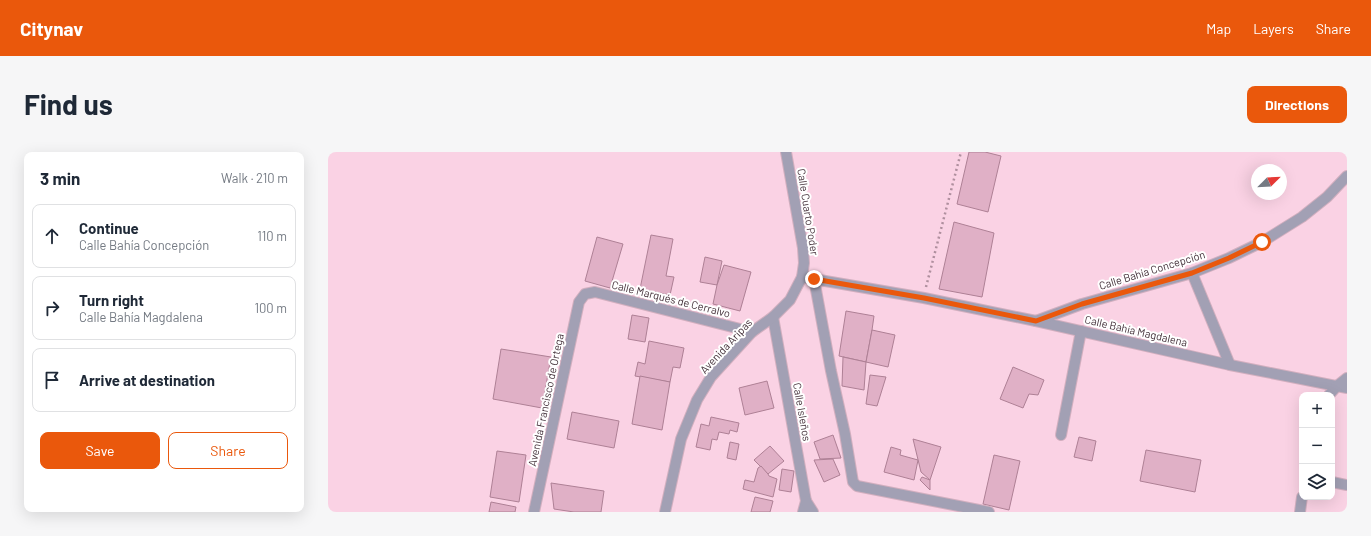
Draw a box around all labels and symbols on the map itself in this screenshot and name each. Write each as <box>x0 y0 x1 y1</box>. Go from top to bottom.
north arrow <box>1251 164 1287 200</box>
street label: Calle Cuarto Poder <box>795 167 822 256</box>
route start <box>1253 233 1271 251</box>
street label: Calle Bahía Concepción <box>1097 247 1207 292</box>
route end <box>805 270 823 288</box>
street label: Calle Marqués de Cerralvo <box>611 277 732 320</box>
street label: Calle Bahía Magdalena <box>1084 312 1189 349</box>
street label: Avenida Aripas <box>697 316 754 376</box>
street label: Avenida Francisco de Ortega <box>525 332 566 467</box>
street label: Calle Isleños <box>791 382 814 442</box>

